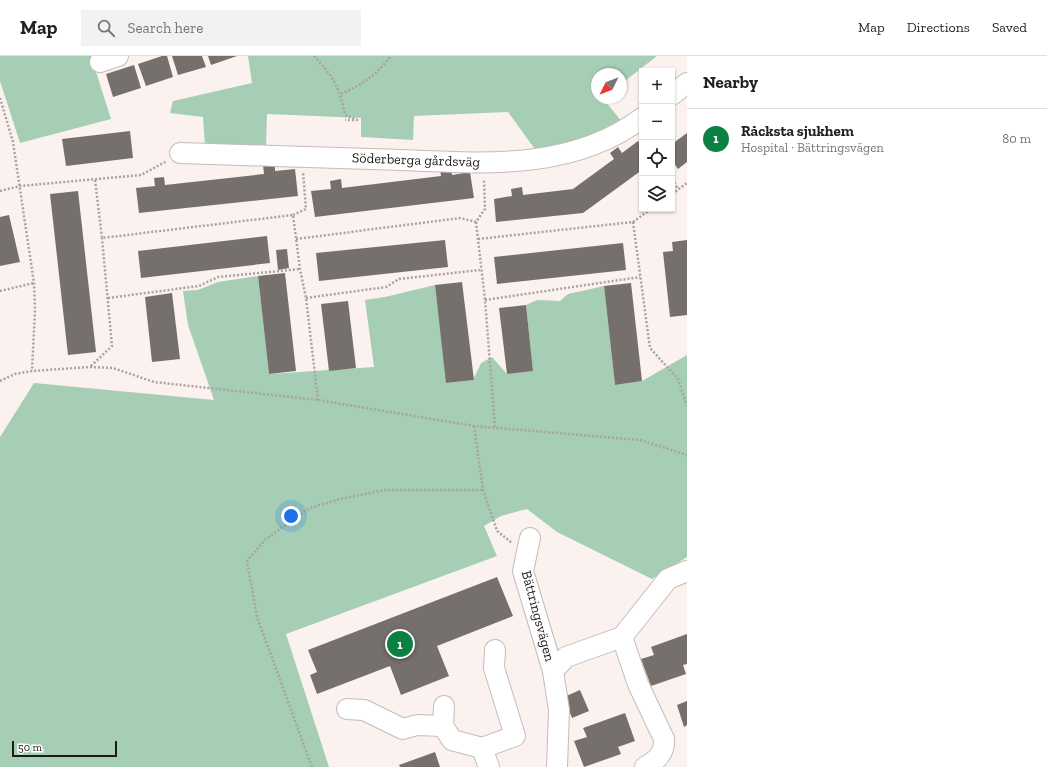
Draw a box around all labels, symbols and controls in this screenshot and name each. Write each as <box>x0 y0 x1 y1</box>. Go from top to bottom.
search box <box>81 10 361 46</box>
text: Map <box>20 16 57 39</box>
icon: search <box>95 17 117 39</box>
text: Search here <box>127 19 203 37</box>
text: Map <box>858 19 885 36</box>
text: Directions <box>907 19 970 36</box>
text: Saved <box>992 19 1027 36</box>
north arrow <box>591 68 627 104</box>
map controls <box>639 68 675 212</box>
button: + <box>639 68 675 104</box>
text: Nearby <box>703 72 758 92</box>
button: − <box>639 104 675 140</box>
text: Råcksta sjukhem <box>741 122 854 140</box>
text: 1 <box>713 131 719 146</box>
text: 80 m <box>1002 131 1031 146</box>
button: locate <box>639 140 675 176</box>
text: Hospital · Bättringsvägen <box>741 140 884 155</box>
street label: Söderberga gårdsväg <box>352 149 481 171</box>
button: layers <box>639 176 675 212</box>
your location <box>281 506 301 526</box>
street label: Bättringsvägen <box>518 569 558 663</box>
pin: 1 <box>387 629 413 659</box>
scale bar <box>12 739 117 758</box>
text: 50 m <box>18 741 42 754</box>

